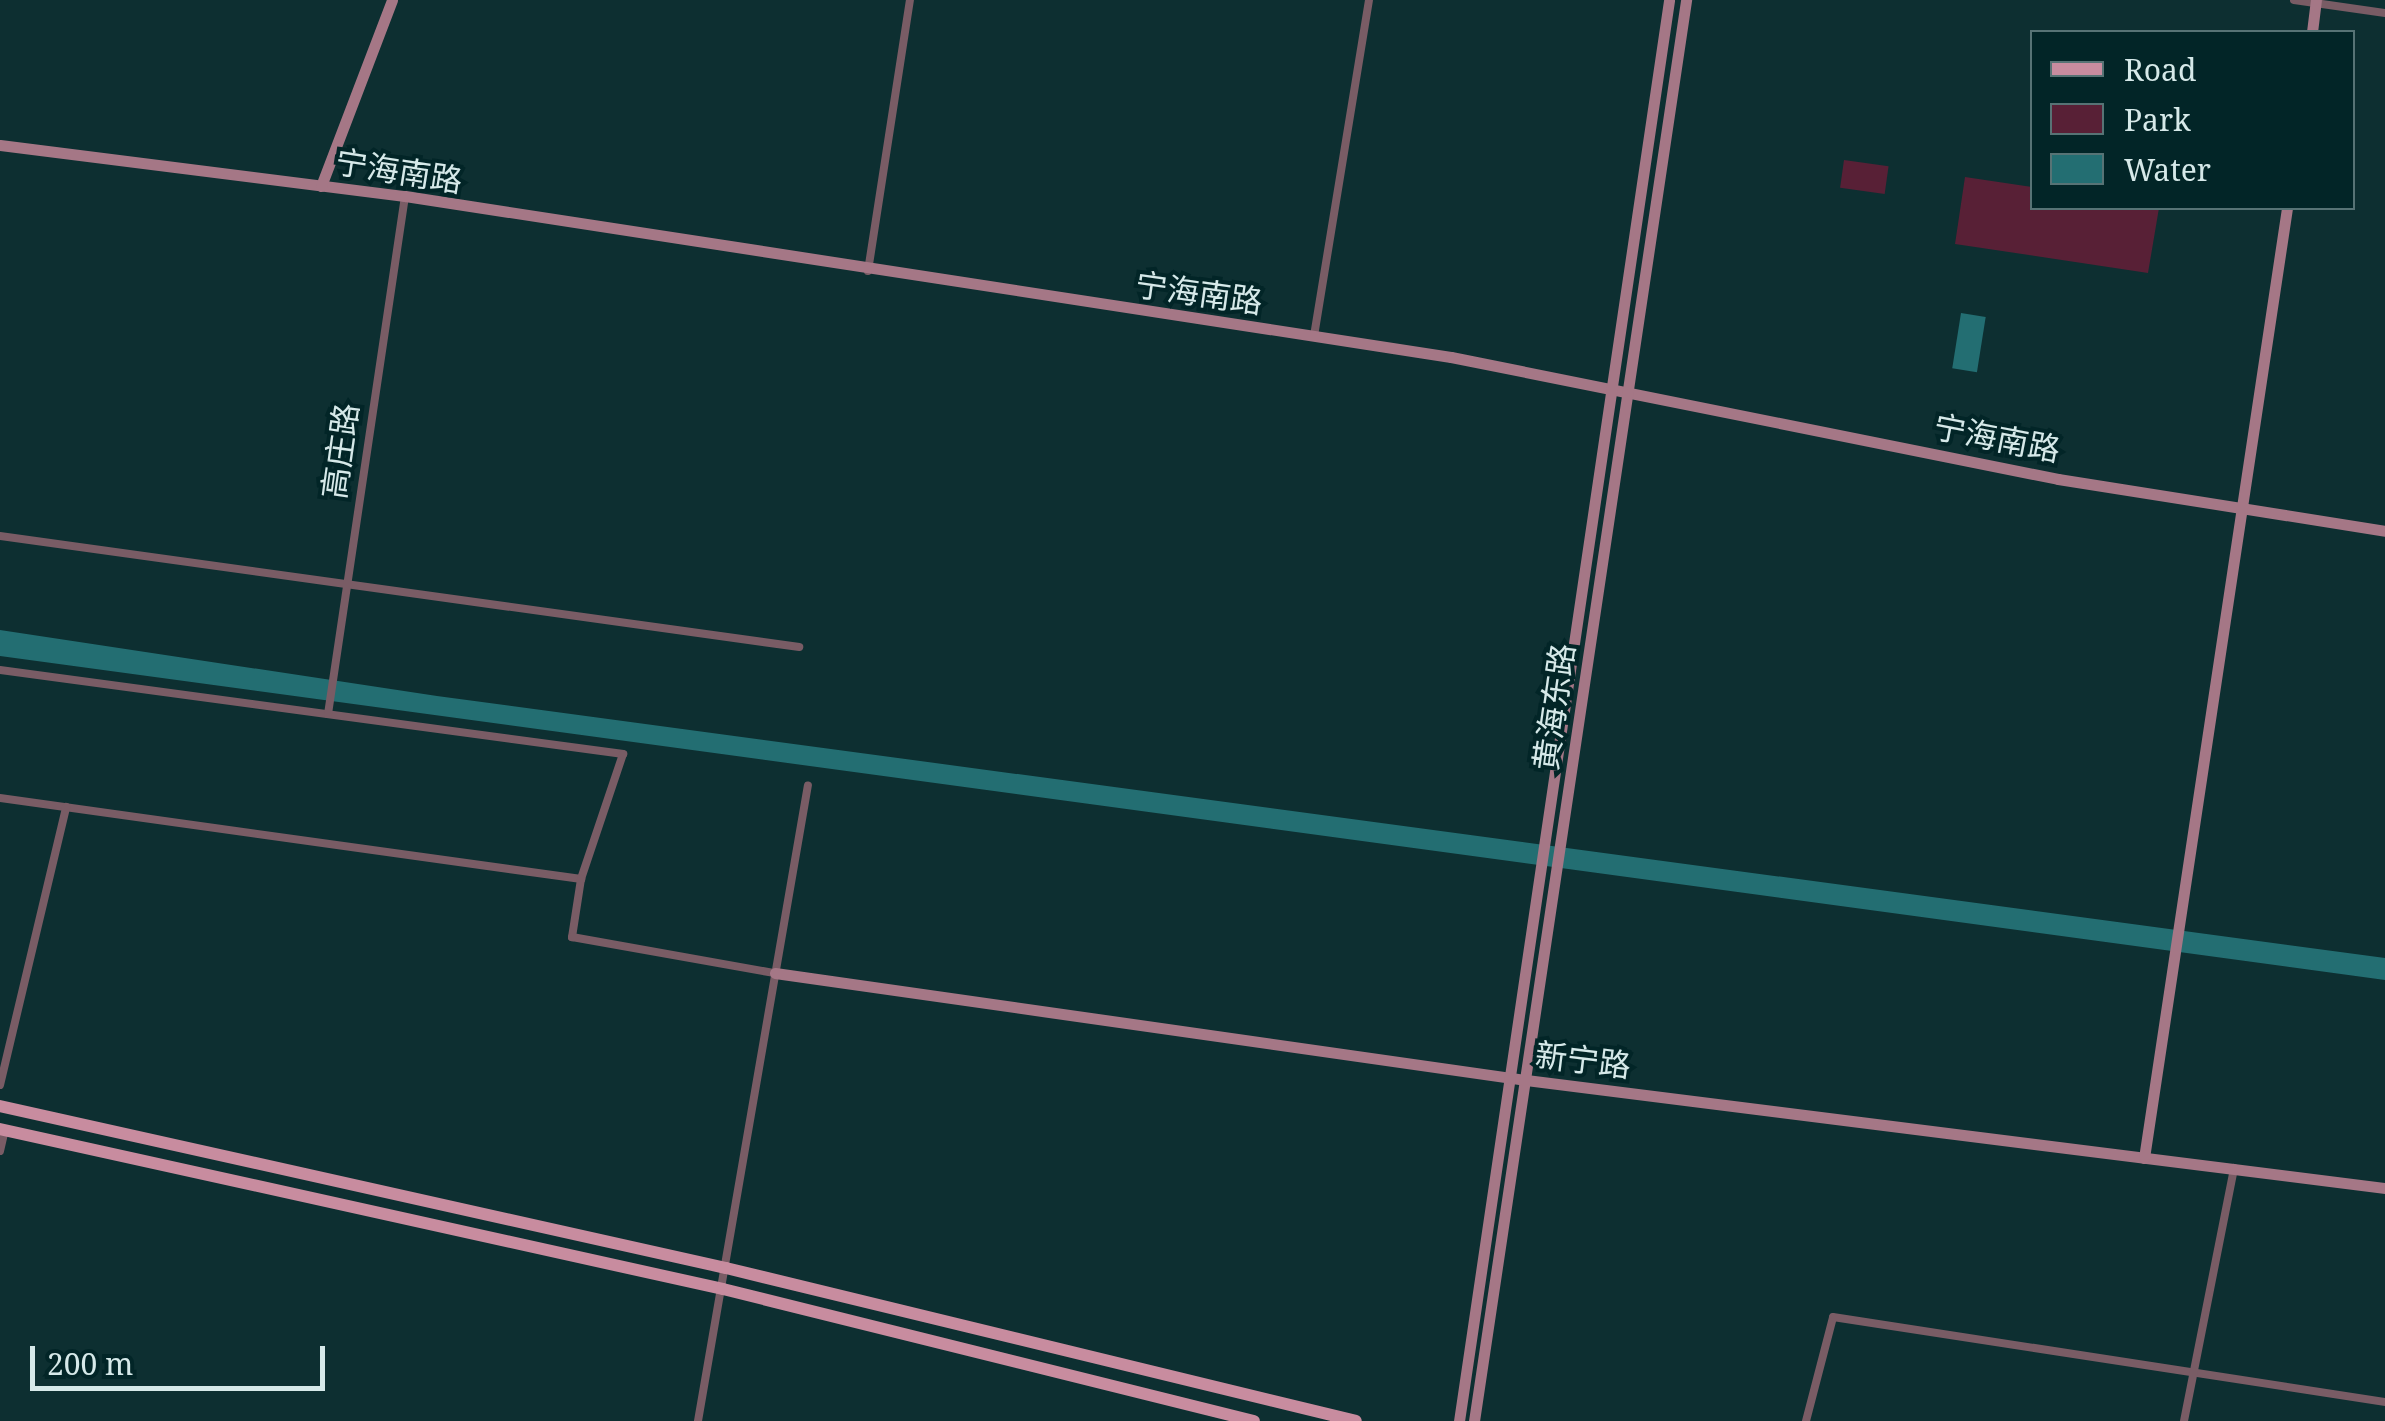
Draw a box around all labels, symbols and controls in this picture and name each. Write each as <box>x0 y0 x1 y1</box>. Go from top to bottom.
legend <box>2030 30 2355 210</box>
text: Road <box>2124 49 2196 90</box>
text: Park <box>2124 99 2191 140</box>
street label: 宁海南路 <box>333 142 465 200</box>
text: Water <box>2124 149 2211 190</box>
street label: 宁海南路 <box>1133 265 1265 321</box>
street label: 高庄路 <box>314 401 366 501</box>
street label: 宁海南路 <box>1931 407 2063 469</box>
street label: 黄海东路 <box>1526 641 1582 773</box>
street label: 新宁路 <box>1533 1035 1633 1085</box>
scale bar <box>35 1326 330 1388</box>
text: 200 m <box>47 1343 133 1384</box>

